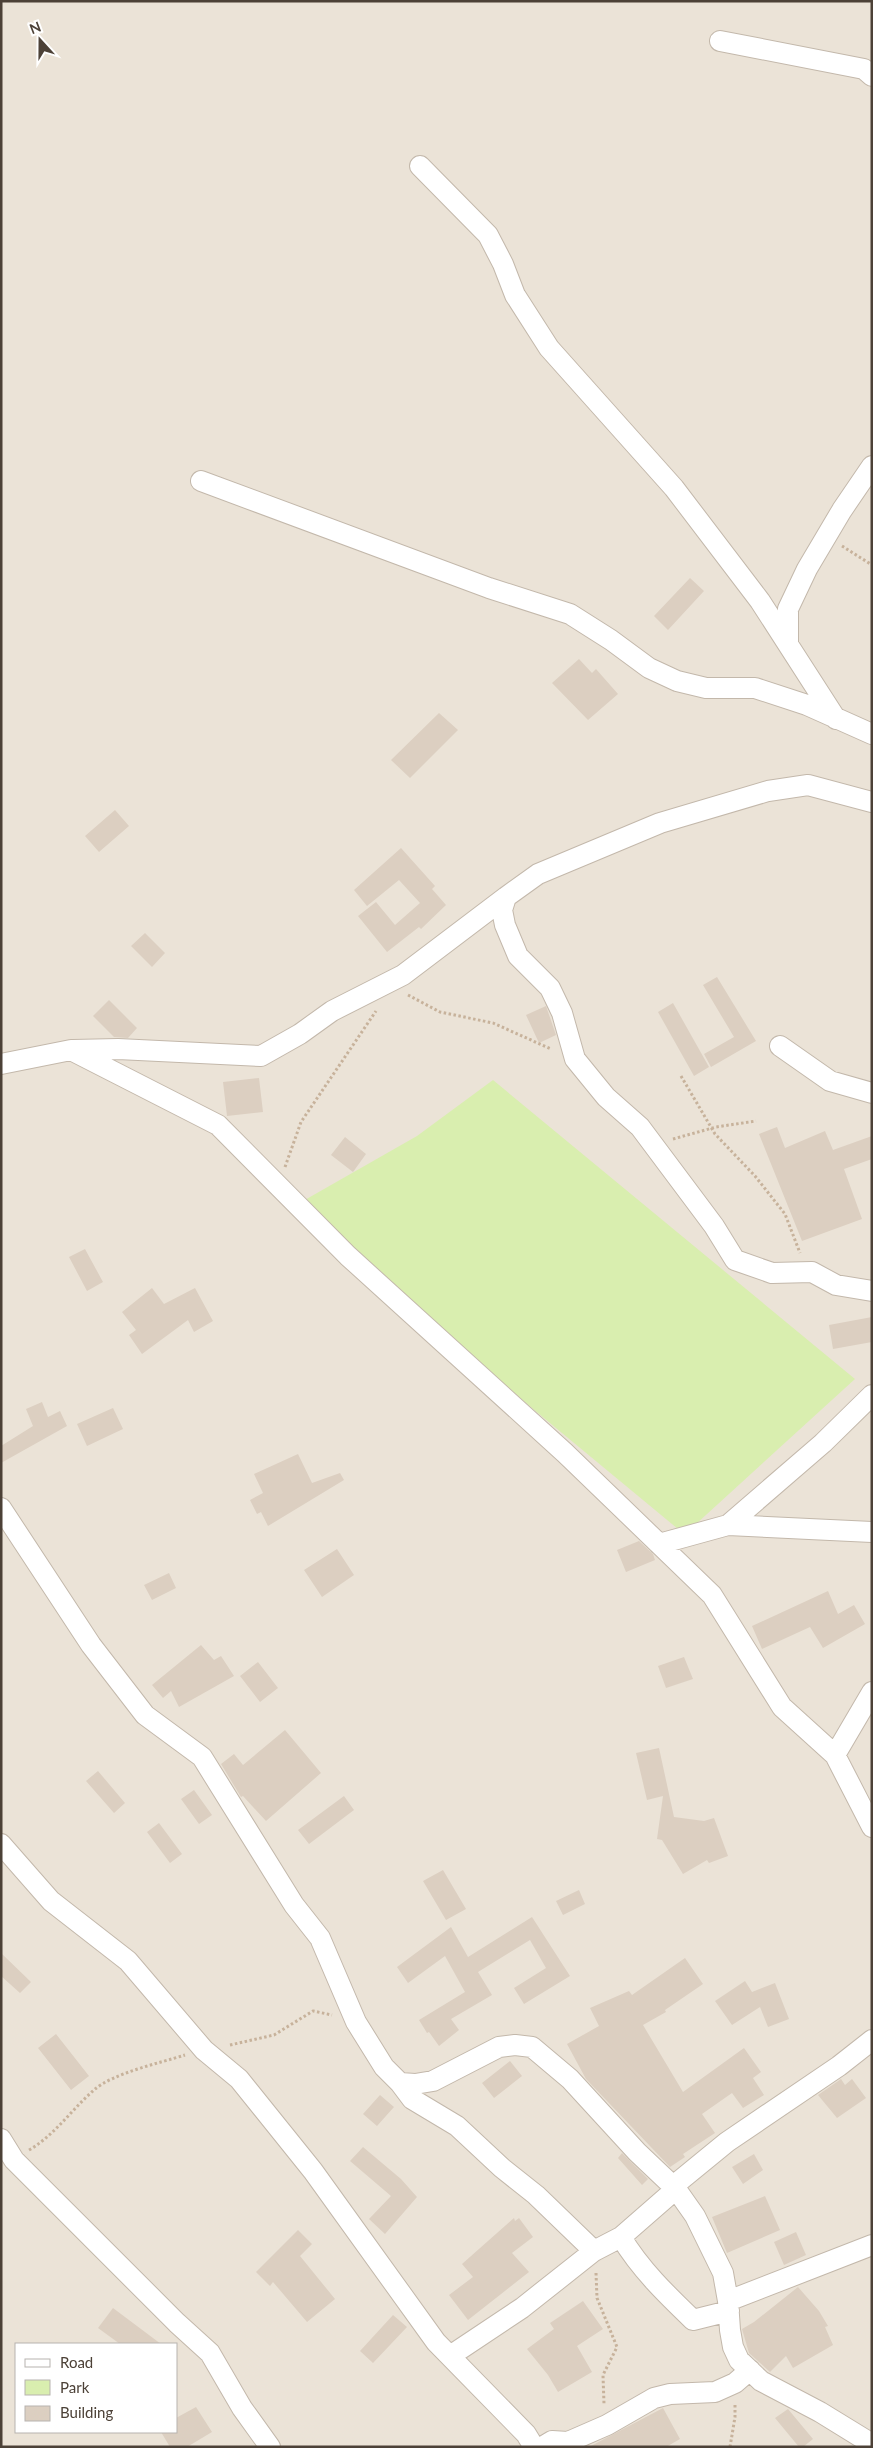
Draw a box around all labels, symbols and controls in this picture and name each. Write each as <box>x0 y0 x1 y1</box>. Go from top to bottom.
north arrow <box>15 15 65 65</box>
text: N <box>27 18 43 37</box>
legend <box>15 2343 178 2433</box>
text: Road <box>60 2353 93 2371</box>
text: Park <box>60 2378 90 2396</box>
text: Building <box>60 2403 113 2421</box>

